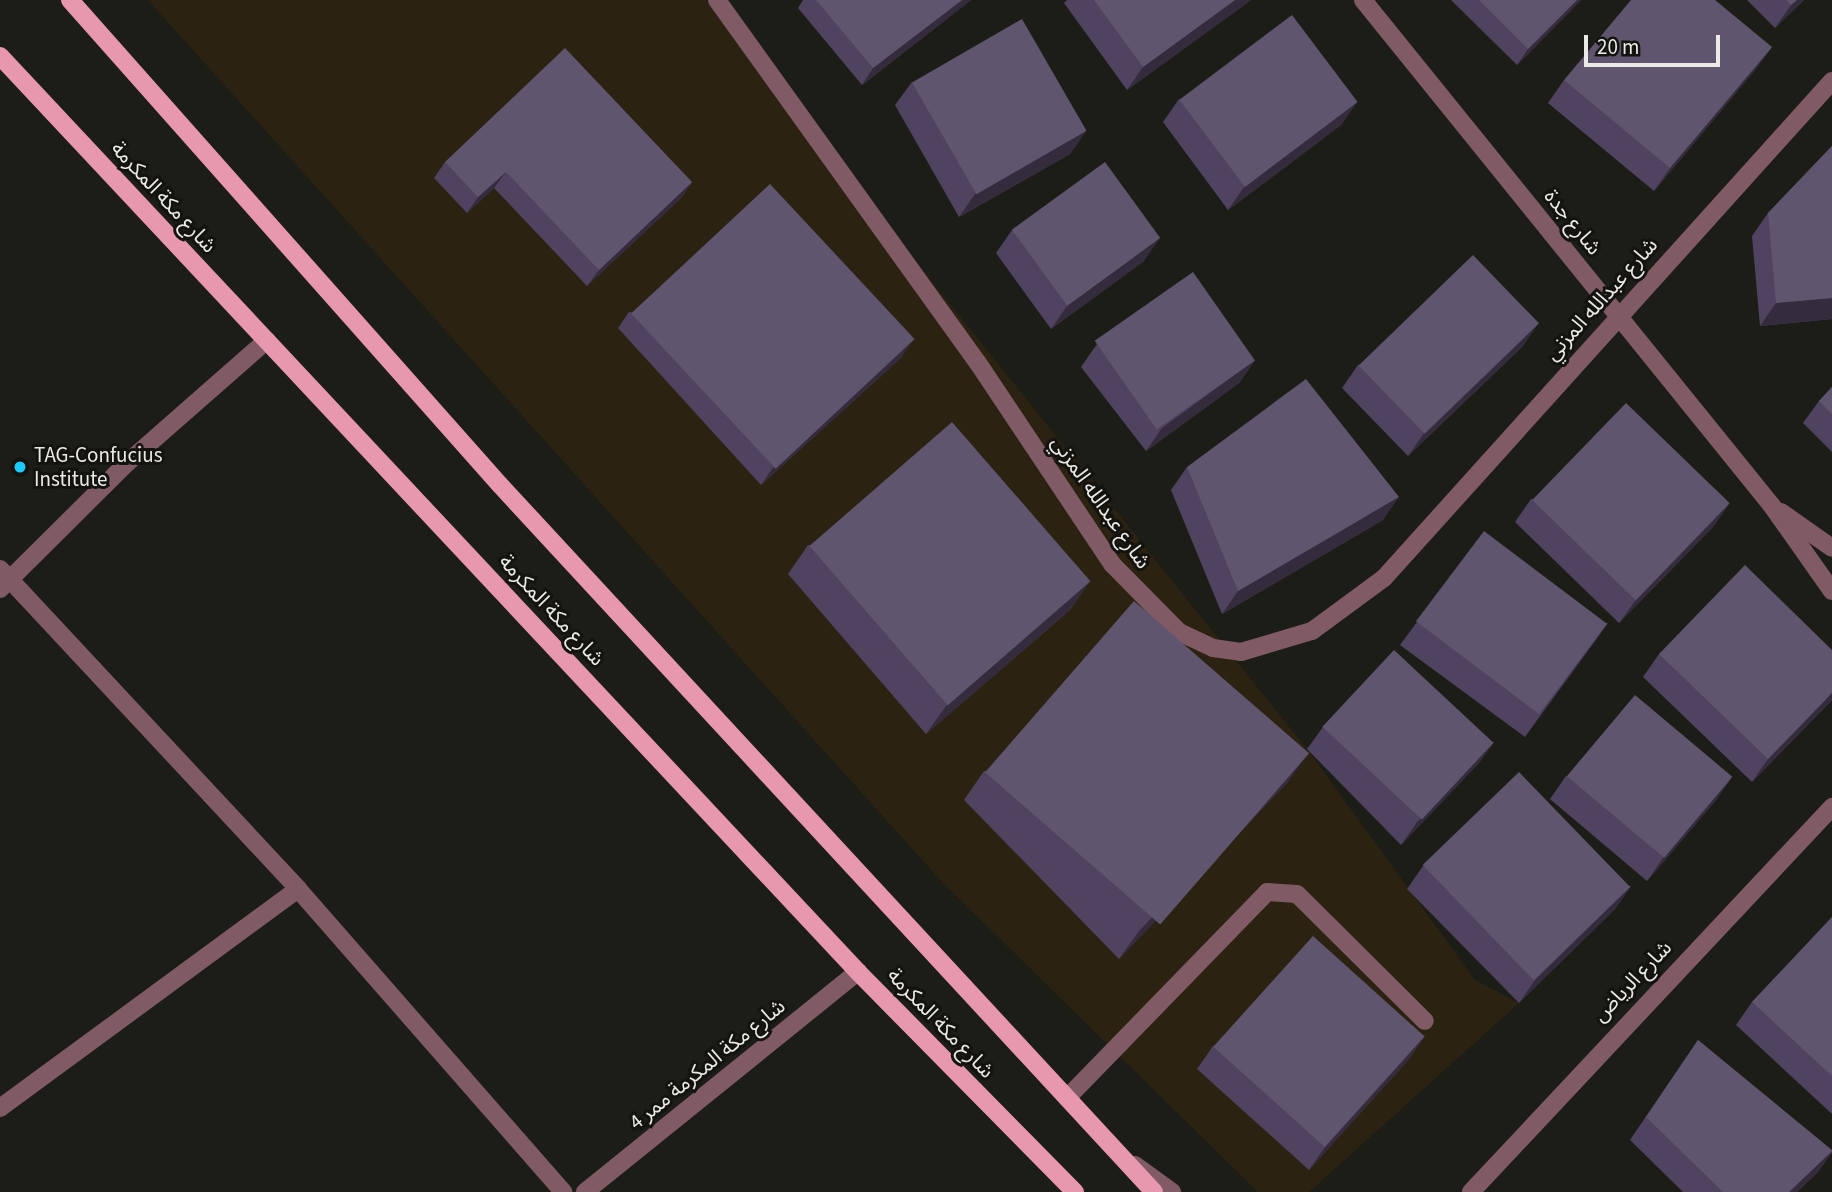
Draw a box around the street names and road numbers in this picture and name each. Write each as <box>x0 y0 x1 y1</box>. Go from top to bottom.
street label: شارع مكة المكرمة <box>106 136 222 258</box>
street label: شارع جدة <box>1539 184 1607 260</box>
street label: شارع عبدالله المزني <box>1539 232 1663 366</box>
street label: شارع عبدالله المزني <box>1046 431 1156 573</box>
street label: شارع مكة المكرمة <box>494 549 610 671</box>
street label: شارع الرياض <box>1587 935 1677 1027</box>
street label: شارع مكة المكرمة <box>882 963 1000 1083</box>
street label: شارع مكة المكرمة ممر 4 <box>624 993 790 1135</box>

